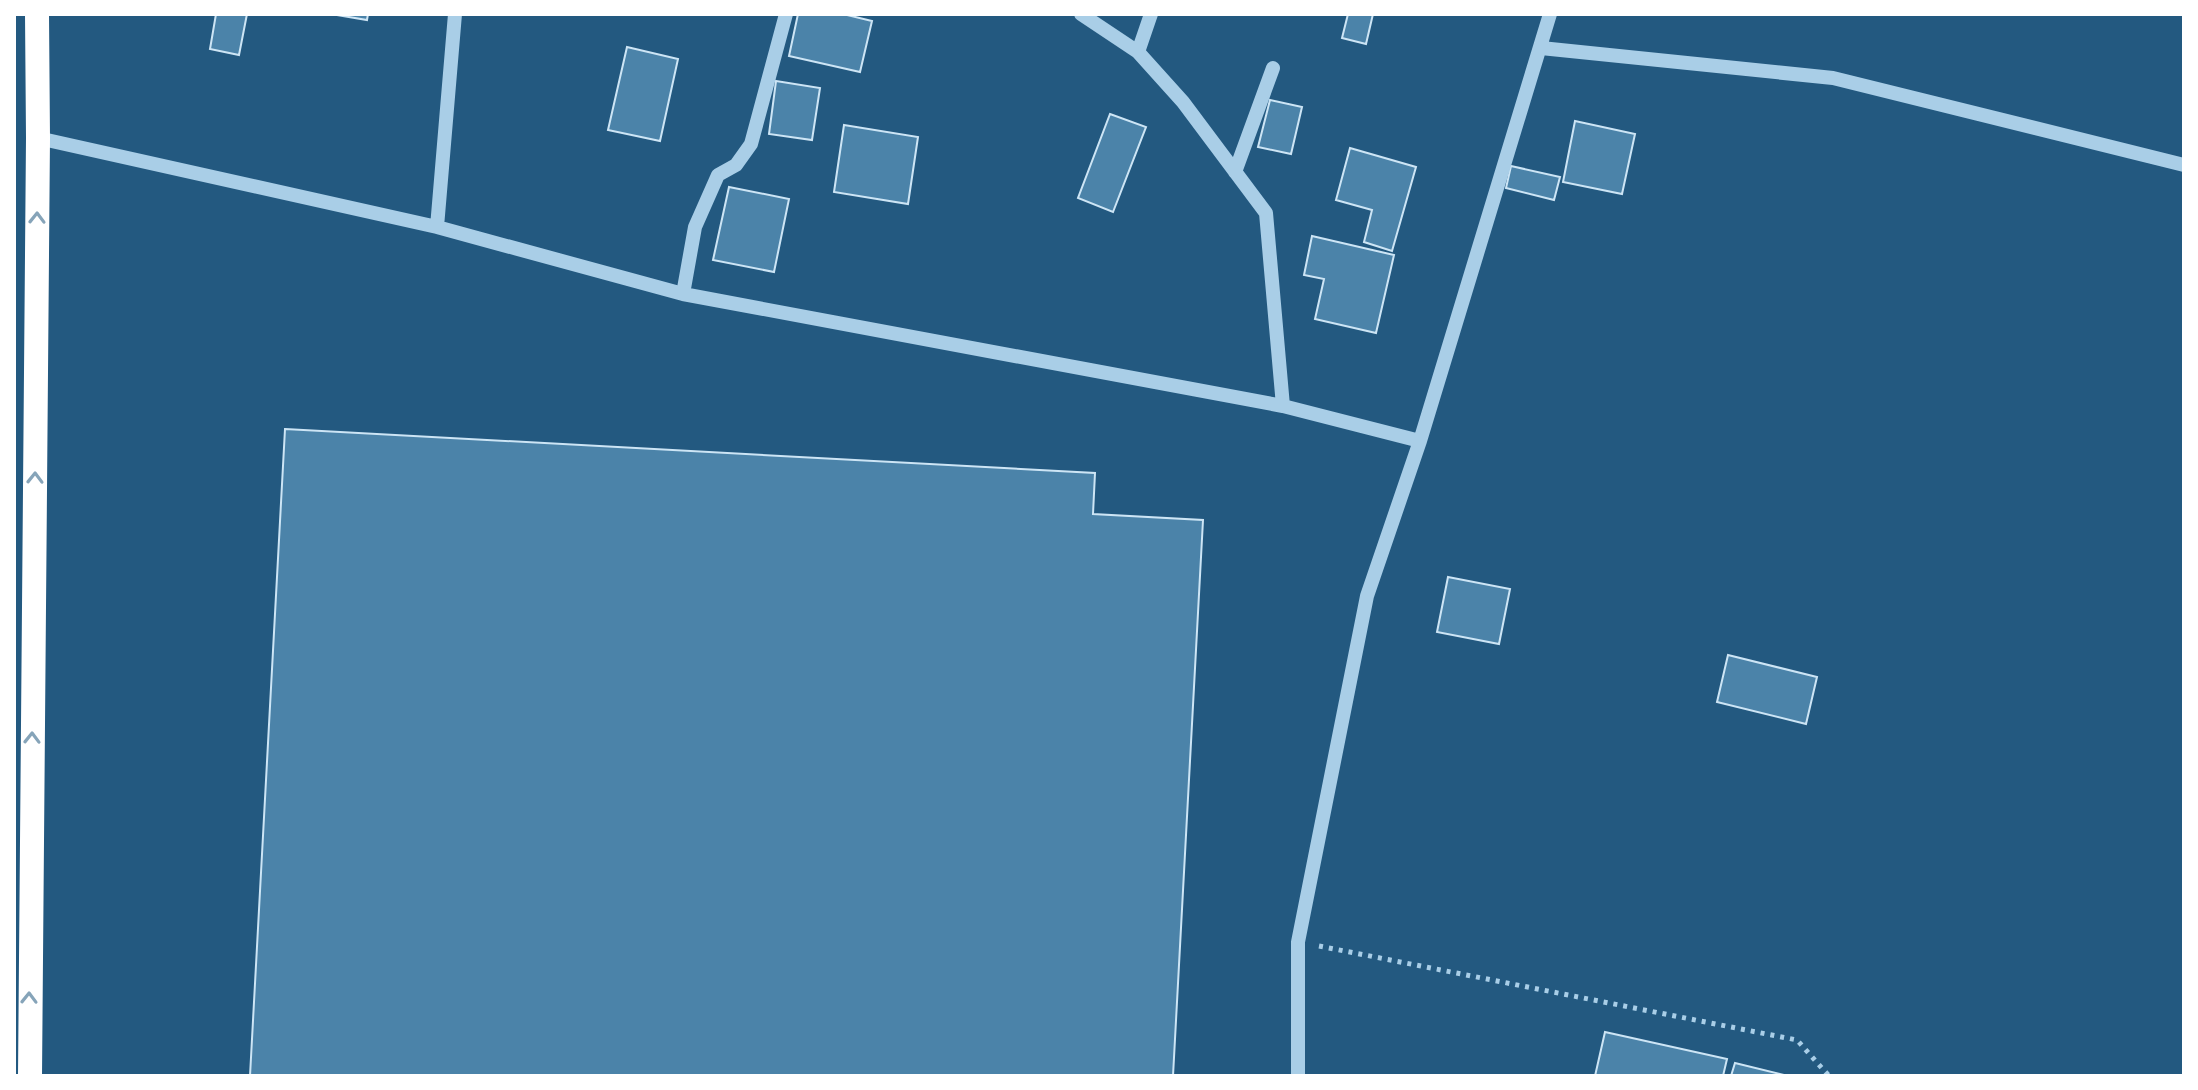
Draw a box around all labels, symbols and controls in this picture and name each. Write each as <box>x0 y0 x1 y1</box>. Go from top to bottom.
one-way arrow <box>28 211 46 224</box>
one-way arrow <box>26 471 43 484</box>
one-way arrow <box>23 731 41 744</box>
one-way arrow <box>21 991 38 1004</box>

